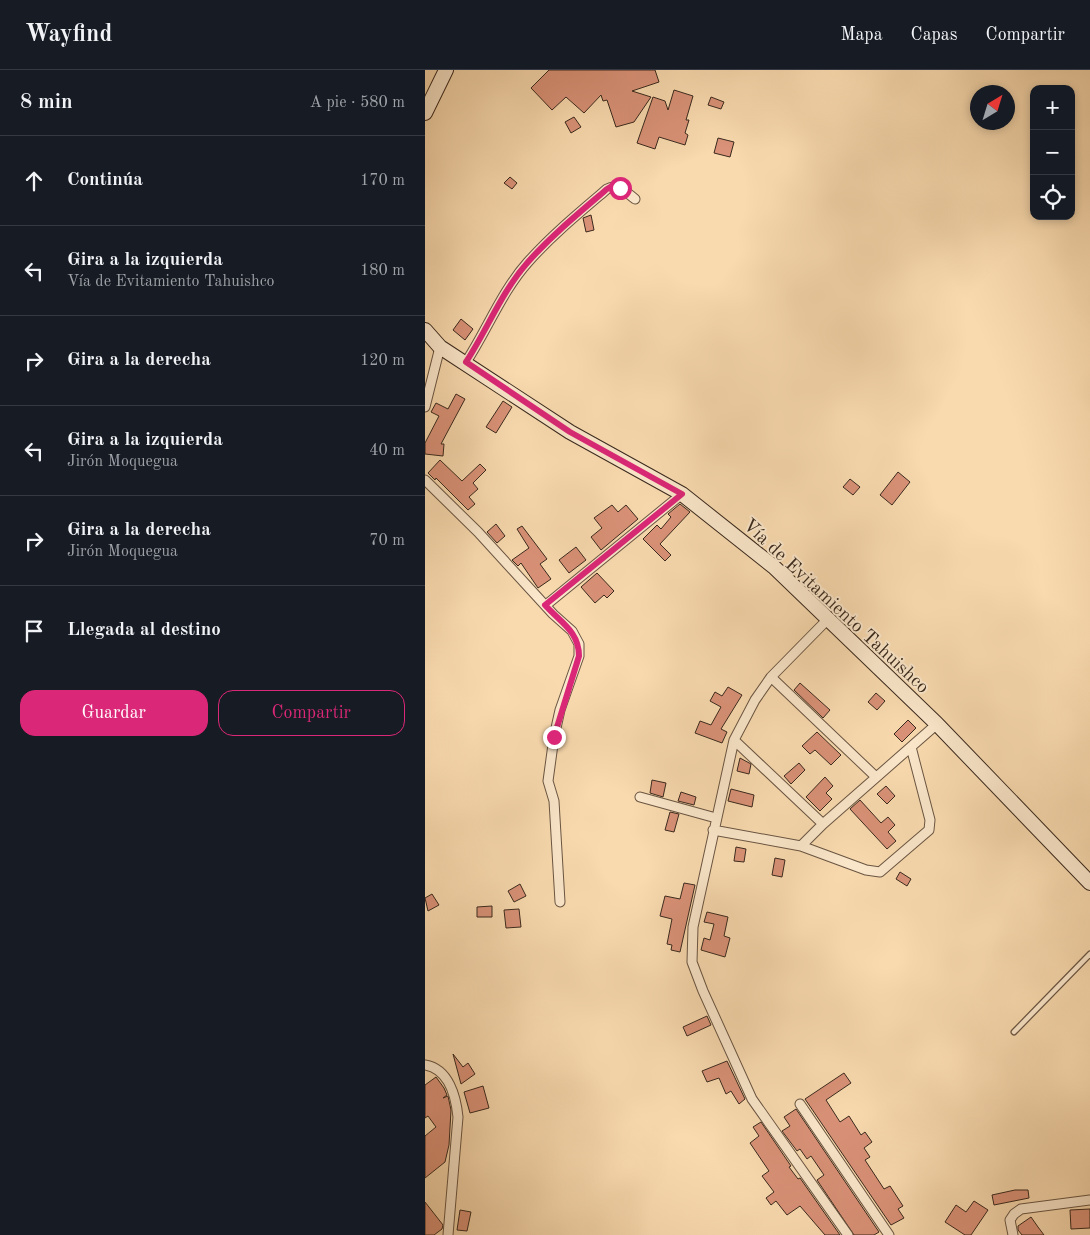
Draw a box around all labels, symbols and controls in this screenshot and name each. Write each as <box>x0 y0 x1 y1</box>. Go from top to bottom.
text: Wayfind <box>25 23 112 47</box>
text: Mapa <box>840 26 883 44</box>
text: Capas <box>911 26 958 44</box>
text: Compartir <box>986 26 1065 44</box>
north arrow <box>970 85 1015 130</box>
map controls <box>1030 85 1075 220</box>
button: + <box>1030 85 1075 130</box>
text: 8 min <box>20 92 73 113</box>
text: A pie · 580 m <box>310 95 405 111</box>
button: − <box>1030 130 1075 175</box>
icon: ahead <box>20 167 48 195</box>
text: Continúa <box>67 171 143 190</box>
text: 170 m <box>360 173 405 189</box>
button: locate <box>1030 175 1075 220</box>
route start <box>609 177 632 200</box>
text: Gira a la izquierda <box>67 251 223 270</box>
icon: left <box>20 257 48 285</box>
text: 180 m <box>360 263 405 279</box>
text: Vía de Evitamiento Tahuishco <box>67 274 275 290</box>
icon: right <box>20 347 48 375</box>
text: Gira a la derecha <box>67 351 211 370</box>
text: 120 m <box>360 353 405 369</box>
text: Gira a la izquierda <box>67 431 223 450</box>
icon: left <box>20 437 48 465</box>
text: 40 m <box>369 443 405 459</box>
text: Jirón Moquegua <box>67 454 178 470</box>
street label: Vía de Evitamiento Tahuishco <box>739 516 932 698</box>
text: Gira a la derecha <box>67 521 211 540</box>
icon: right <box>20 527 48 555</box>
text: 70 m <box>369 533 405 549</box>
text: Jirón Moquegua <box>67 544 178 560</box>
icon: arrive <box>20 617 48 645</box>
text: Llegada al destino <box>67 621 221 640</box>
button: Guardar <box>20 690 208 736</box>
button: Compartir <box>218 690 405 736</box>
route end <box>543 726 566 749</box>

